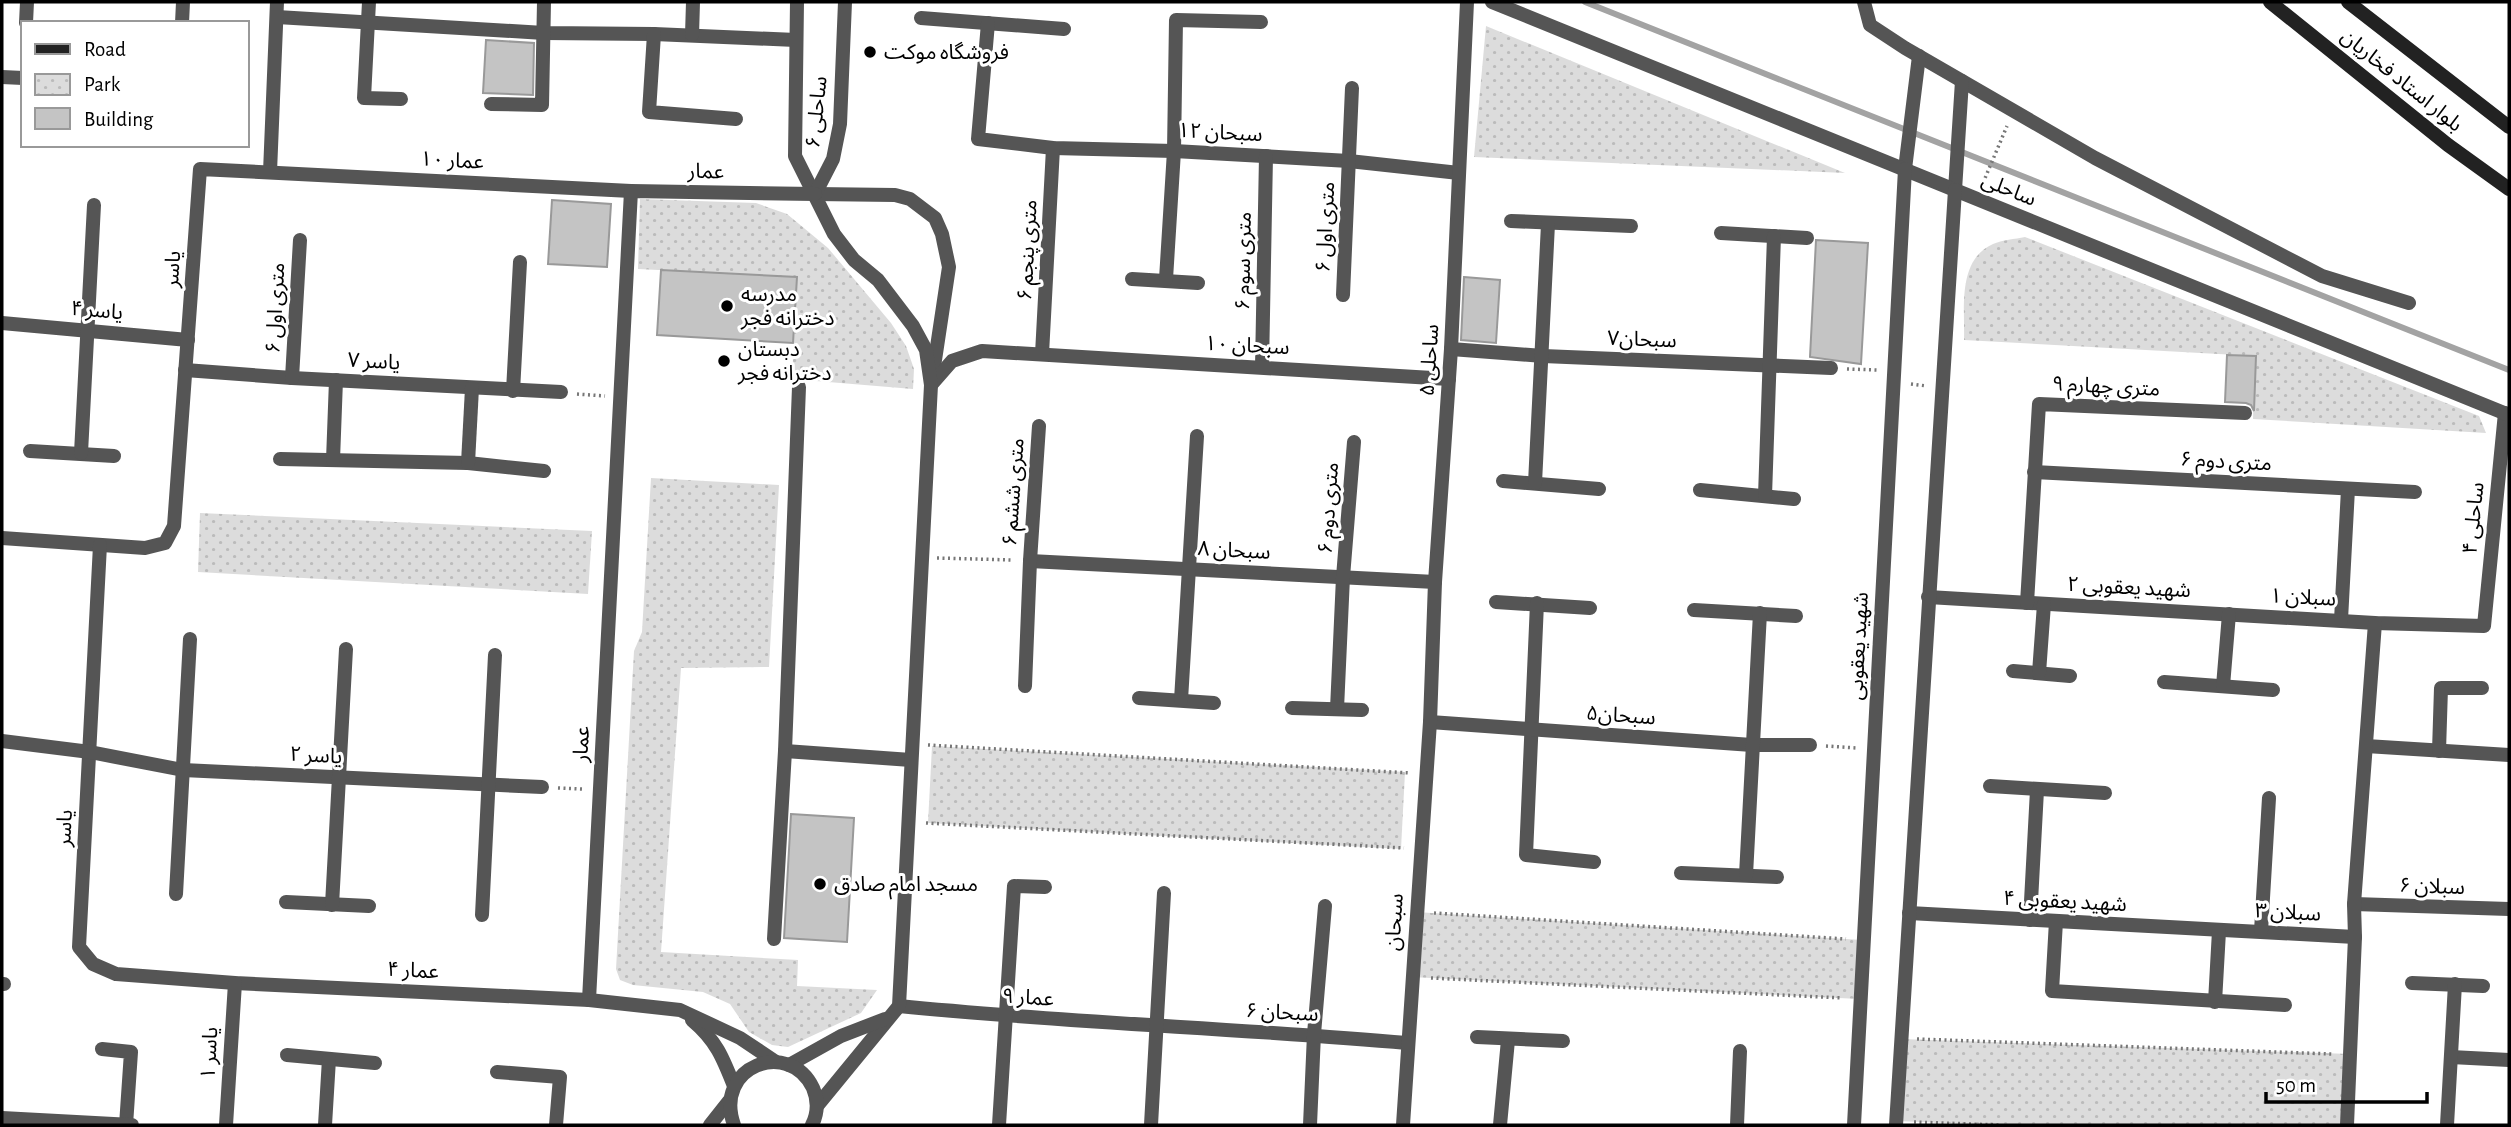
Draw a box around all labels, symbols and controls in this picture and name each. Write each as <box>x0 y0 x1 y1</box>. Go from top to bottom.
legend <box>21 21 248 147</box>
street label: بلوار استاد فخاریان <box>2336 25 2466 136</box>
text: Road <box>84 39 126 60</box>
place label: فروشگاه موکت <box>884 41 1009 64</box>
marker: فروشگاه موکت <box>862 44 878 60</box>
text: Park <box>84 74 121 95</box>
street label: ساحلی ۶ <box>802 75 832 149</box>
text: Building <box>84 109 154 130</box>
street label: سبحان ۱۲ <box>1177 120 1263 146</box>
street label: عمار ۱۰ <box>419 148 484 174</box>
street label: عمار <box>687 161 724 183</box>
street label: ساحلی <box>1978 169 2039 211</box>
street label: ۶ متری اول <box>1313 181 1339 273</box>
street label: ۶ متری پنجم <box>1014 199 1045 301</box>
street label: ۶ متری سوم <box>1232 212 1260 311</box>
street label: یاسر <box>161 250 185 289</box>
street label: ۶ متری اول <box>263 262 289 354</box>
place label: مدرسه دخترانه فجر <box>740 284 834 330</box>
street label: یاسر ۴ <box>70 298 124 324</box>
marker: مدرسه دخترانه فجر <box>719 298 735 314</box>
street label: ساحلی ۵ <box>1417 323 1443 397</box>
street label: سبحان۷ <box>1607 328 1677 352</box>
street label: سبحان ۱۰ <box>1204 333 1290 359</box>
place label: دبستان دخترانه فجر <box>737 339 831 385</box>
street label: یاسر ۷ <box>347 350 401 374</box>
marker: دبستان دخترانه فجر <box>716 353 732 369</box>
street label: ۹ متری چهارم <box>2051 373 2161 405</box>
street label: ۶ متری ششم <box>999 437 1032 547</box>
street label: ۶ متری دوم <box>2179 449 2272 479</box>
street label: ۶ متری دوم <box>1315 462 1347 555</box>
street label: ساحلی ۴ <box>2459 481 2489 555</box>
street label: سبحان ۸ <box>1197 538 1271 564</box>
street label: شهید یعقوبی ۲ <box>2067 574 2191 602</box>
street label: سبلان ۱ <box>2269 585 2337 611</box>
street label: شهید یعقوبی <box>1845 591 1873 701</box>
street label: سبحان۵ <box>1585 703 1656 729</box>
street label: عمار <box>570 725 594 764</box>
street label: یاسر ۲ <box>289 744 343 768</box>
street label: یاسر <box>53 809 77 848</box>
place label: مسجد امام صادق <box>834 874 978 900</box>
street label: سبلان ۶ <box>2399 875 2465 899</box>
marker: مسجد امام صادق <box>812 876 828 892</box>
street label: شهید یعقوبی ۴ <box>2003 888 2127 916</box>
street label: سبحان <box>1382 893 1408 952</box>
street label: سبلان ۳ <box>2254 900 2322 926</box>
street label: عمار ۴ <box>386 959 439 983</box>
street label: عمار ۹ <box>1001 985 1055 1011</box>
street label: سبحان ۶ <box>1245 1000 1319 1026</box>
street label: یاسر ۱ <box>198 1026 222 1080</box>
scale bar <box>2266 1060 2427 1104</box>
text: 50 m <box>2276 1075 2316 1096</box>

